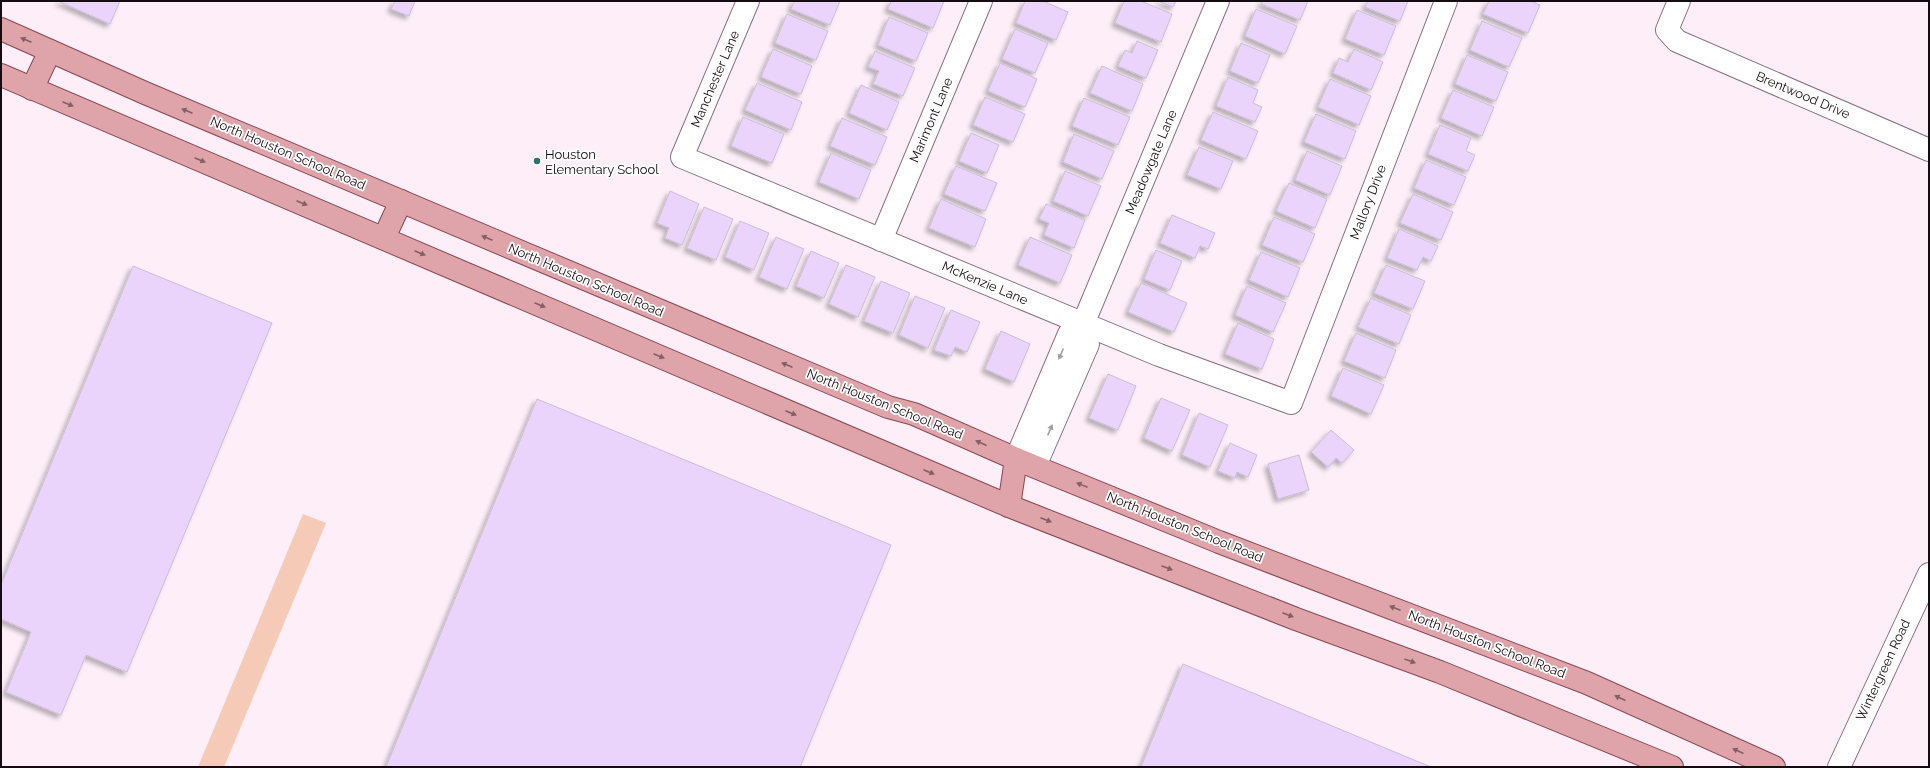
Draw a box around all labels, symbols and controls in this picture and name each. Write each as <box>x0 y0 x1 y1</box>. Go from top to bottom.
street label: Manchester Lane <box>688 28 742 130</box>
one-way arrow <box>20 37 31 43</box>
street label: Brentwood Drive <box>1754 68 1853 122</box>
street label: Marimont Lane <box>906 75 956 165</box>
one-way arrow <box>62 101 73 107</box>
street label: Meadowgate Lane <box>1122 107 1180 217</box>
one-way arrow <box>181 108 192 114</box>
street label: North Houston School Road <box>208 113 368 193</box>
place label: Houston Elementary School <box>545 147 659 177</box>
marker: Houston Elementary School <box>532 156 542 166</box>
one-way arrow <box>195 157 206 163</box>
street label: Mallory Drive <box>1347 162 1389 241</box>
one-way arrow <box>297 201 309 207</box>
one-way arrow <box>481 234 493 241</box>
street label: North Houston School Road <box>506 240 666 320</box>
one-way arrow <box>414 250 426 257</box>
street label: McKenzie Lane <box>940 258 1030 308</box>
one-way arrow <box>534 302 546 308</box>
one-way arrow <box>1058 349 1064 360</box>
one-way arrow <box>653 353 665 359</box>
one-way arrow <box>782 362 793 368</box>
street label: North Houston School Road <box>805 366 965 442</box>
one-way arrow <box>786 410 798 416</box>
one-way arrow <box>1047 425 1053 436</box>
one-way arrow <box>975 440 986 446</box>
one-way arrow <box>924 469 935 475</box>
one-way arrow <box>1075 482 1087 488</box>
street label: North Houston School Road <box>1105 489 1265 565</box>
one-way arrow <box>1040 518 1052 524</box>
one-way arrow <box>1161 565 1173 571</box>
one-way arrow <box>1388 605 1400 611</box>
street label: North Houston School Road <box>1406 607 1568 681</box>
one-way arrow <box>1282 613 1294 619</box>
street label: Wintergreen Road <box>1853 617 1913 723</box>
one-way arrow <box>1404 658 1416 664</box>
one-way arrow <box>1614 695 1625 701</box>
one-way arrow <box>1733 748 1744 754</box>

